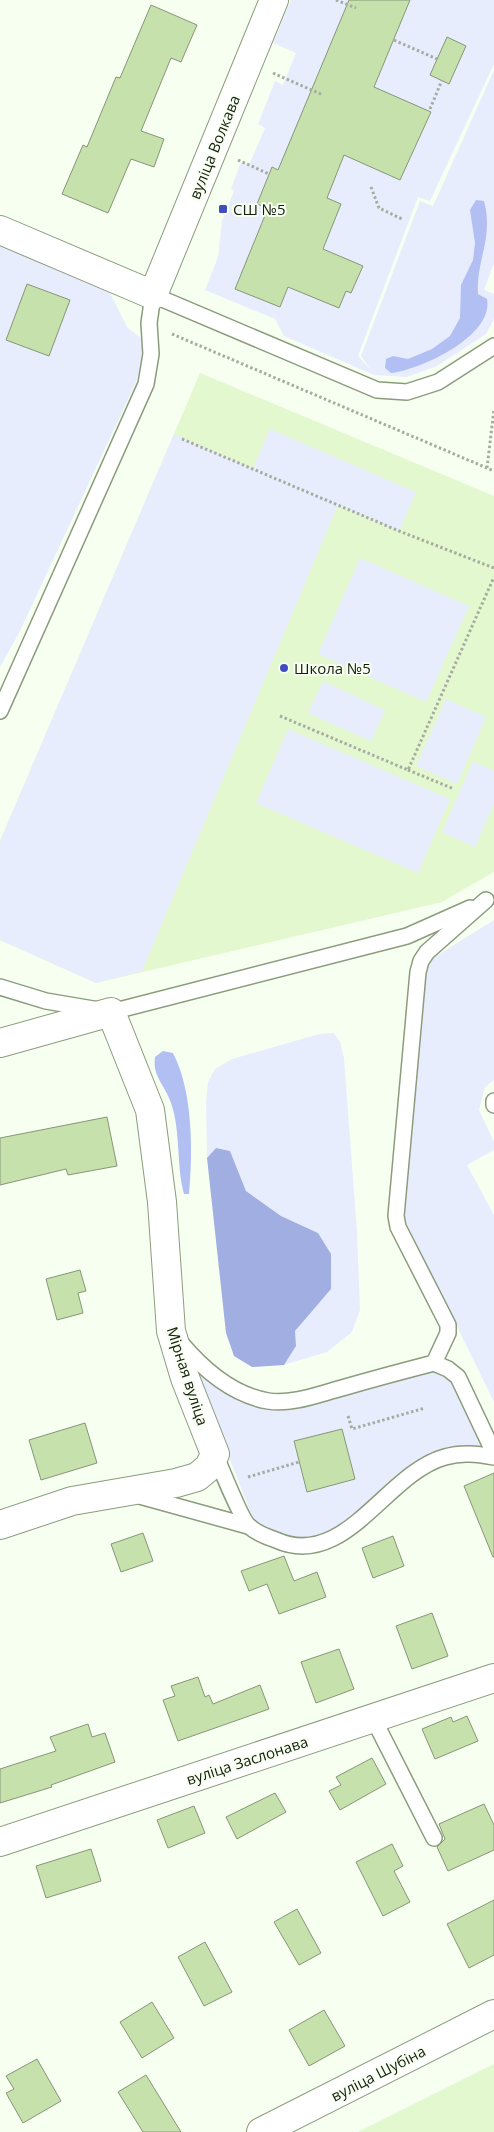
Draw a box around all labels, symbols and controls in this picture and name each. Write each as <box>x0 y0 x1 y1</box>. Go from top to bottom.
street label: вуліца Волкава <box>184 92 244 202</box>
place label: СШ №5 <box>233 199 286 219</box>
marker: СШ №5 <box>217 203 229 215</box>
place label: Школа №5 <box>294 658 371 678</box>
marker: Школа №5 <box>278 662 290 674</box>
street label: Мірная вуліца <box>163 1324 213 1428</box>
street label: вуліца Заслонава <box>184 1731 310 1789</box>
street label: вуліца Шубіна <box>327 2041 429 2105</box>

